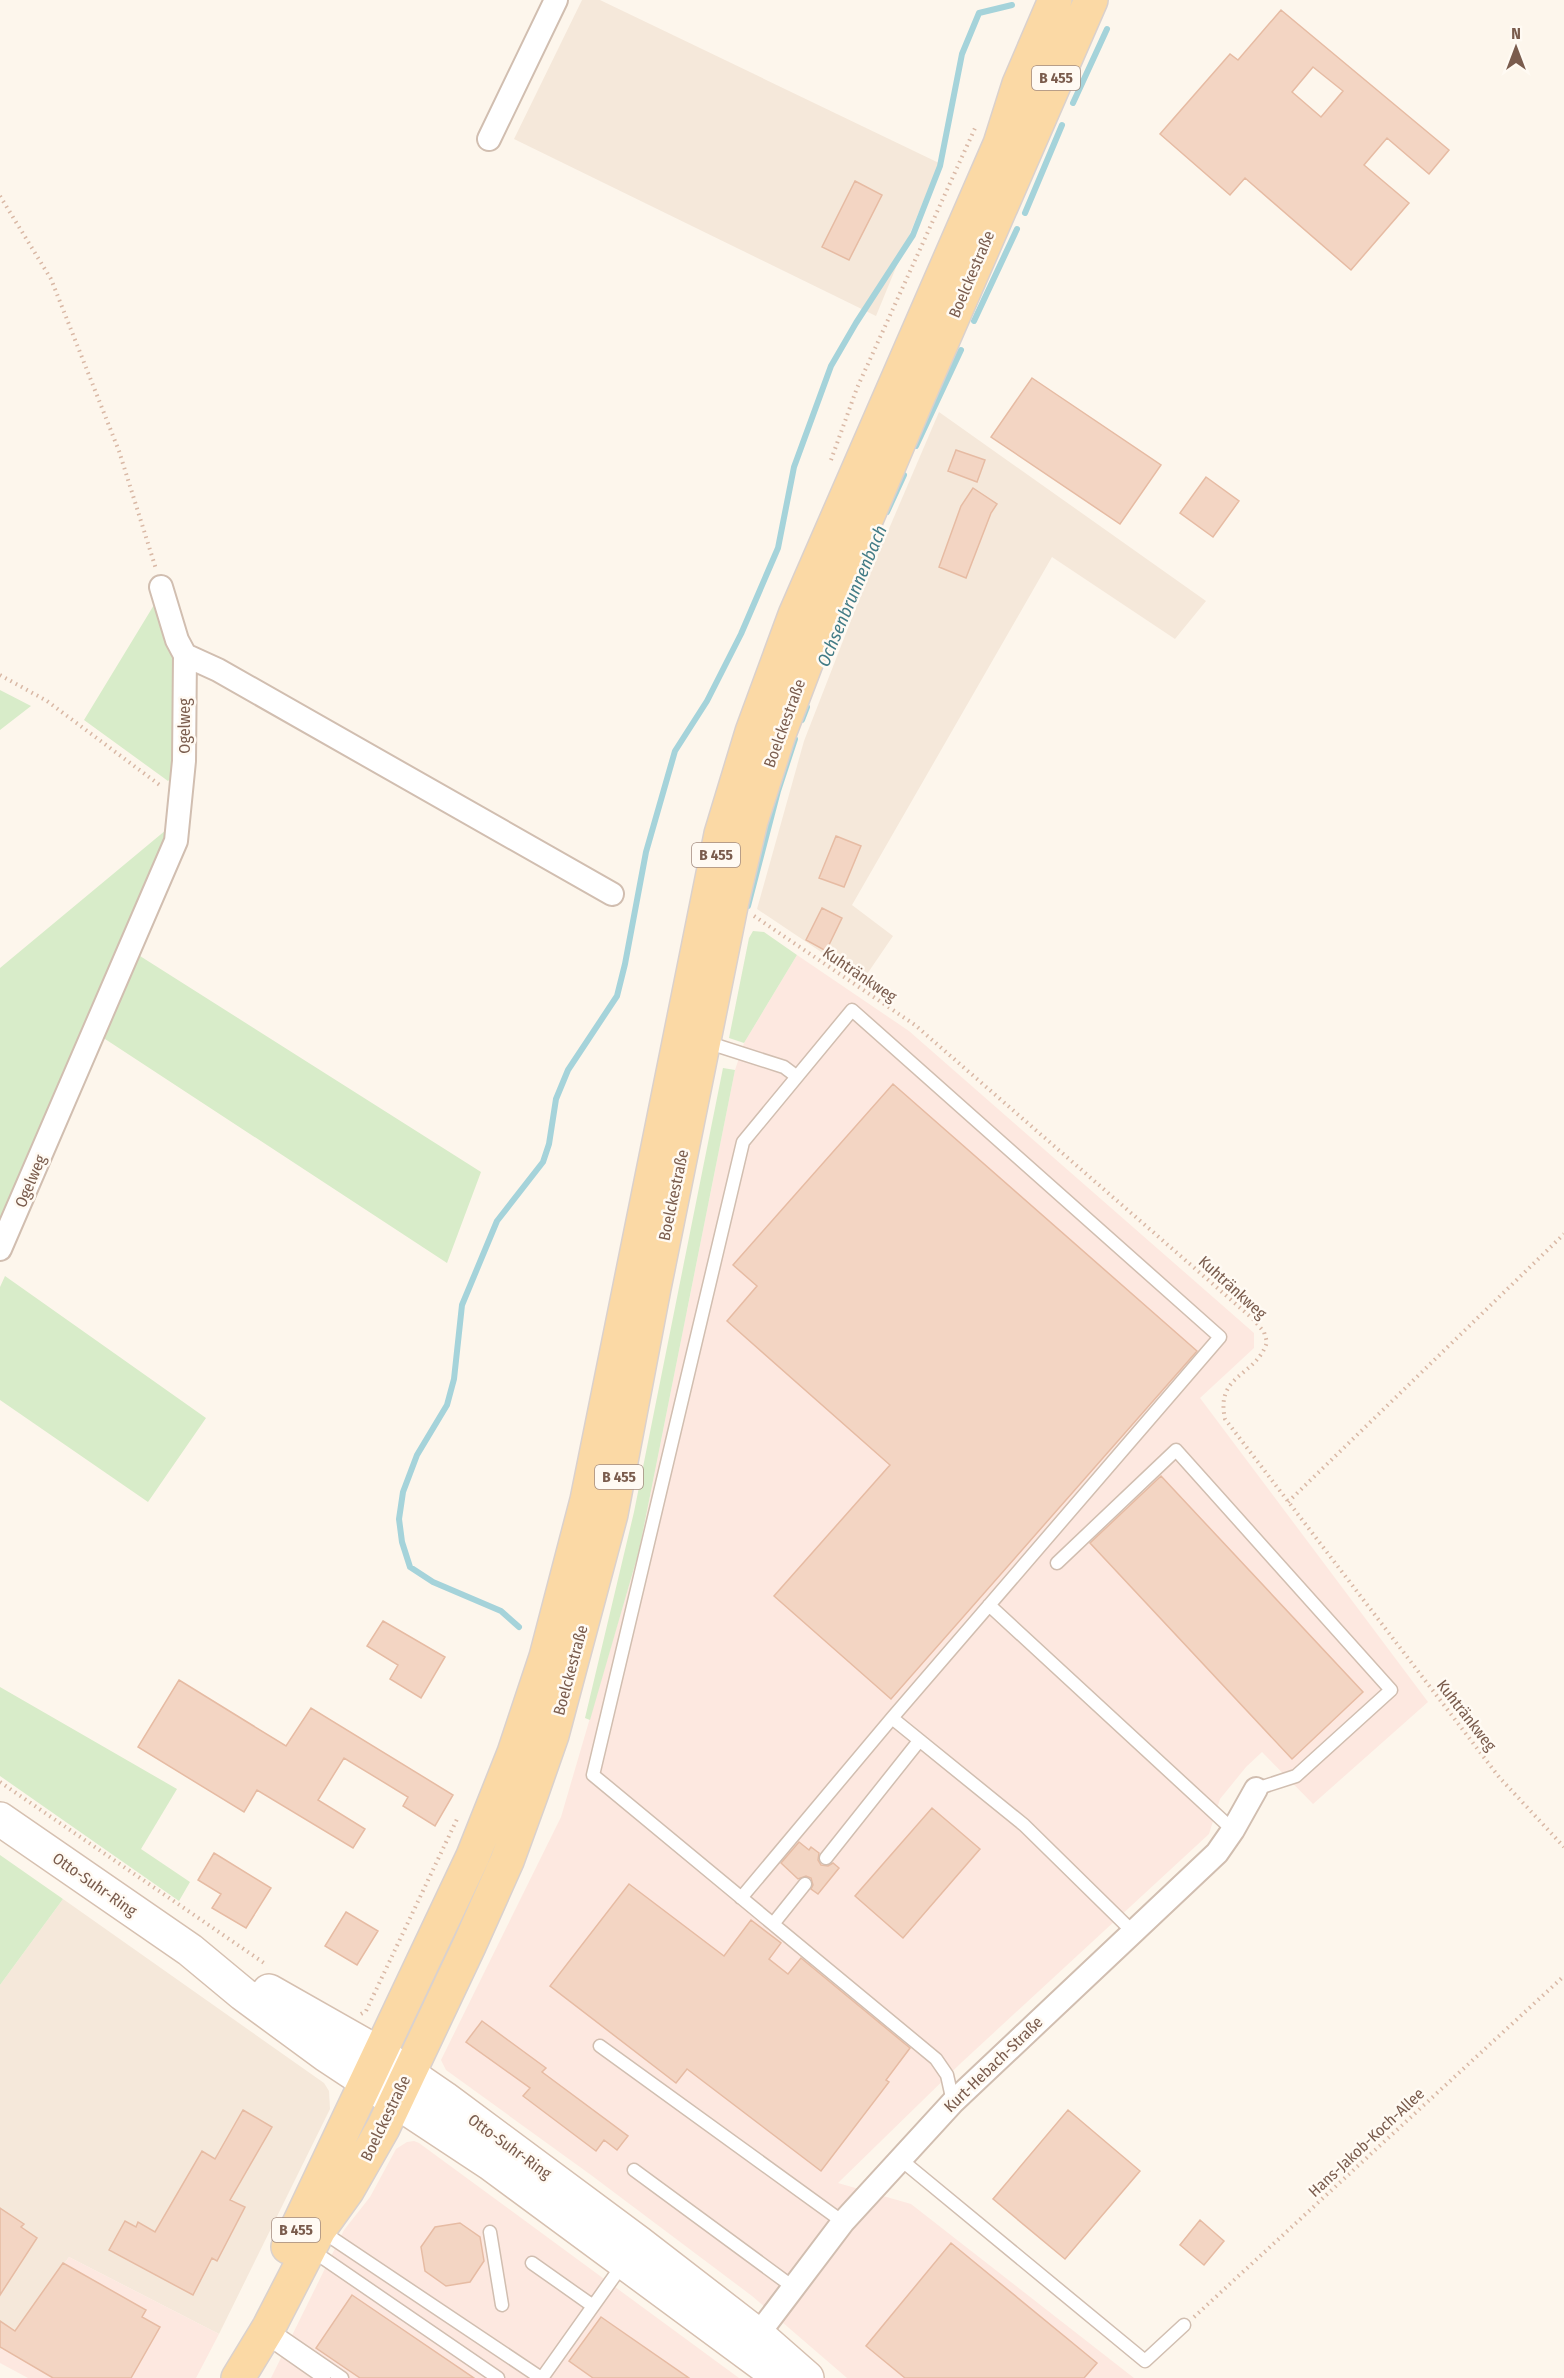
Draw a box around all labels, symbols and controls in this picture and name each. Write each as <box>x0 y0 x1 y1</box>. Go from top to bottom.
north arrow <box>1486 18 1546 78</box>
text: N <box>1511 24 1521 43</box>
road number: B 455 <box>1032 66 1080 90</box>
street label: Boelckestraße <box>945 228 998 321</box>
water label: Ochsenbrunnenbach <box>812 522 892 670</box>
street label: Boelckestraße <box>760 676 809 770</box>
street label: Ogelweg <box>175 698 194 754</box>
road number: B 455 <box>692 843 740 867</box>
street label: Kuhtränkweg <box>819 943 901 1006</box>
street label: Boelckestraße <box>655 1148 692 1242</box>
street label: Ogelweg <box>11 1152 50 1210</box>
street label: Kuhtränkweg <box>1195 1252 1271 1323</box>
road number: B 455 <box>595 1465 643 1489</box>
street label: Boelckestraße <box>549 1623 592 1717</box>
street label: Kuhtränkweg <box>1433 1676 1501 1755</box>
street label: Otto-Suhr-Ring <box>49 1848 141 1921</box>
street label: Kurt-Hebach-Straße <box>940 2012 1047 2116</box>
street label: Boelckestraße <box>357 2072 414 2164</box>
street label: Hans-Jakob-Koch-Allee <box>1305 2084 1428 2201</box>
street label: Otto-Suhr-Ring <box>464 2110 555 2183</box>
road number: B 455 <box>272 2218 320 2242</box>

